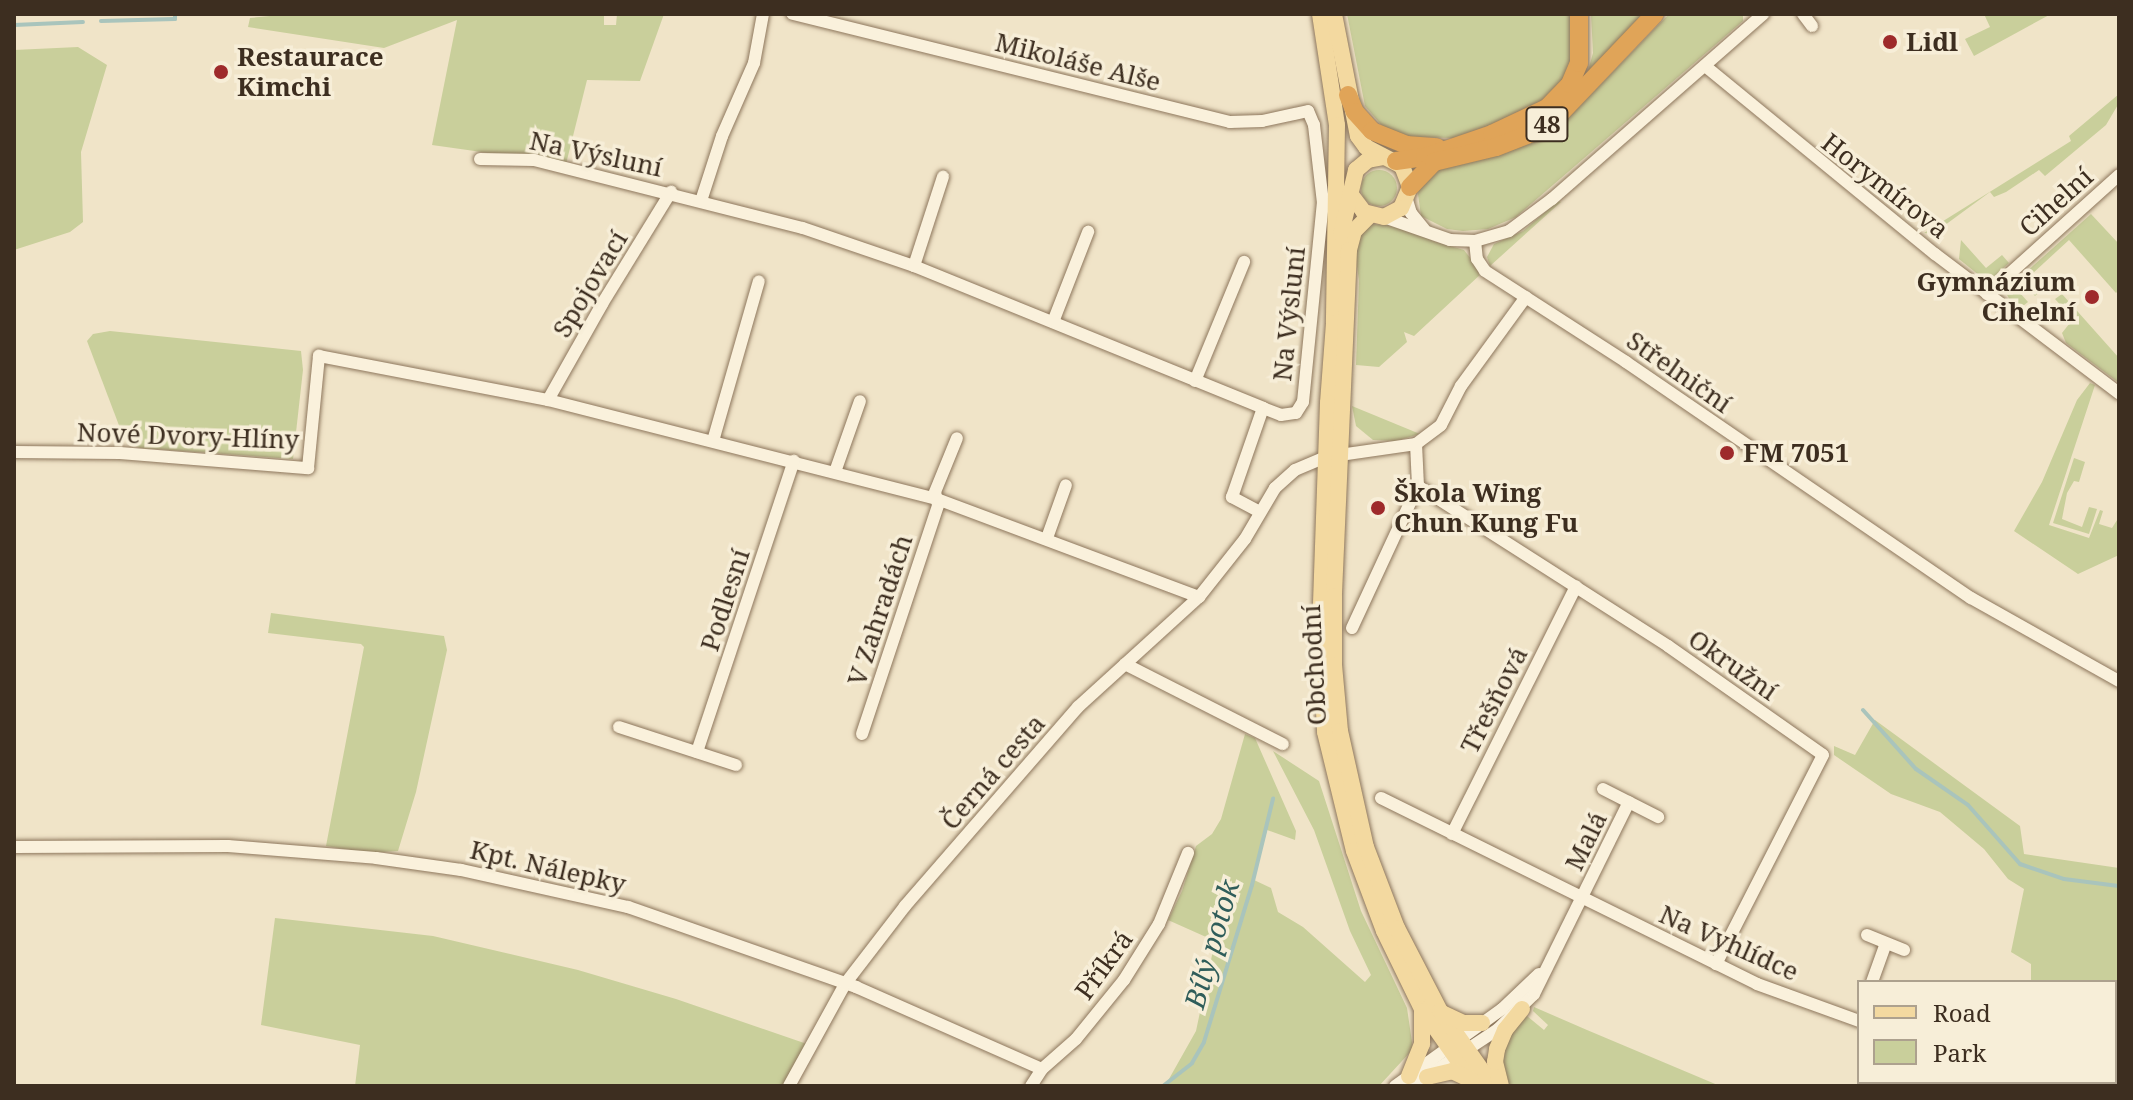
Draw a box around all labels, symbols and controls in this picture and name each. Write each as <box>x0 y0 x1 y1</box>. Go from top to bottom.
street label: Mikoláše Alše <box>992 26 1164 98</box>
place label: Lidl <box>1906 26 1958 58</box>
marker: Lidl <box>1881 33 1899 51</box>
place label: Restaurace Kimchi <box>237 41 384 102</box>
marker: Restaurace Kimchi <box>212 63 230 81</box>
road number: 48 <box>1525 104 1569 144</box>
street label: Na Výsluní <box>527 125 665 183</box>
street label: Horymírova <box>1815 127 1955 245</box>
street label: Cihelní <box>2013 161 2099 243</box>
street label: Spojovací <box>546 225 634 343</box>
street label: Na Výsluní <box>1266 245 1312 383</box>
place label: Gymnázium Cihelní <box>1916 266 2076 328</box>
marker: Gymnázium Cihelní <box>2083 288 2101 306</box>
street label: Střelniční <box>1621 325 1737 419</box>
street label: Nové Dvory-Hlíny <box>76 417 300 455</box>
place label: FM 7051 <box>1743 437 1849 469</box>
marker: FM 7051 <box>1718 444 1736 462</box>
place label: Škola Wing Chun Kung Fu <box>1394 477 1578 538</box>
marker: Škola Wing Chun Kung Fu <box>1369 499 1387 517</box>
street label: V Zahradách <box>841 530 919 690</box>
street label: Podlesní <box>694 545 756 655</box>
street label: Obchodní <box>1295 604 1333 726</box>
street label: Okružní <box>1682 623 1784 707</box>
street label: Třešňová <box>1454 642 1534 758</box>
street label: Černá cesta <box>934 708 1052 836</box>
street label: Malá <box>1558 806 1614 876</box>
street label: Kpt. Nálepky <box>467 834 629 900</box>
water label: Bílý potok <box>1177 876 1245 1012</box>
street label: Na Vyhlídce <box>1655 898 1803 988</box>
street label: Příkrá <box>1069 924 1139 1006</box>
legend <box>1857 980 2117 1084</box>
text: Road <box>1933 996 1991 1029</box>
text: Park <box>1933 1036 1986 1069</box>

